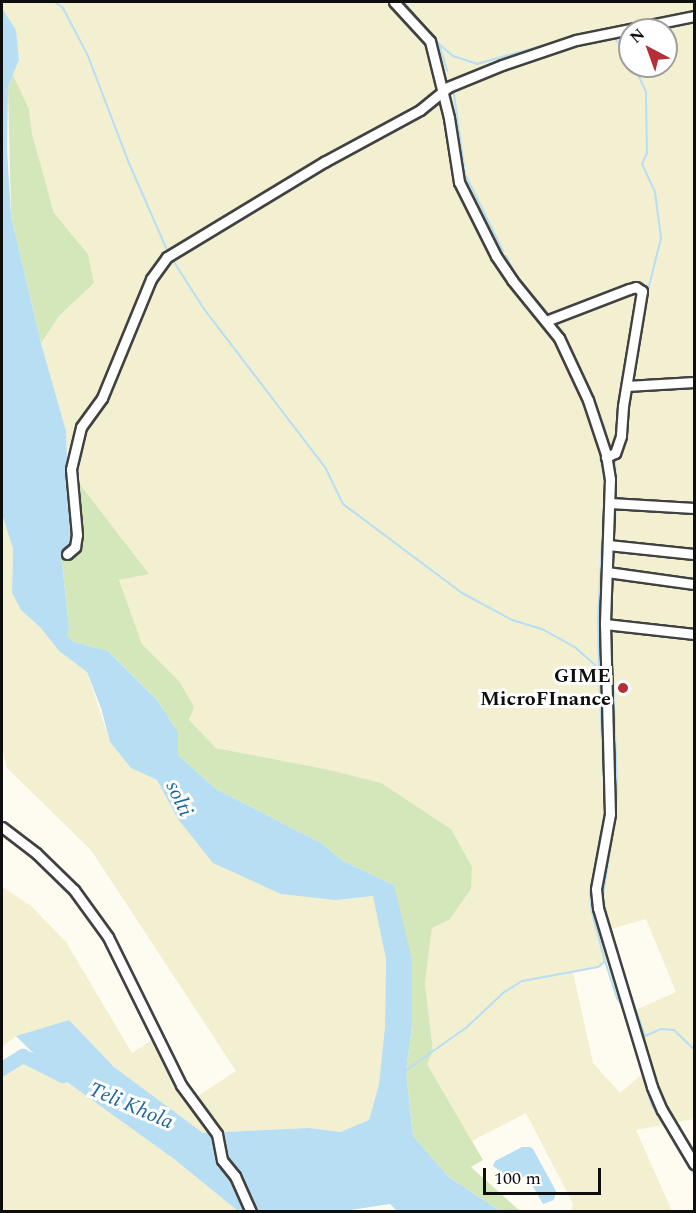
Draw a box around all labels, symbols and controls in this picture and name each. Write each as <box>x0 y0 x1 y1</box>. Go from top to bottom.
north arrow <box>618 18 678 78</box>
text: N <box>625 23 650 49</box>
place label: GIME MicroFInance <box>480 664 611 711</box>
marker: GIME MicroFInance <box>616 681 630 695</box>
water label: solti <box>160 777 198 821</box>
water label: Teli Khola <box>85 1077 177 1135</box>
scale bar <box>486 1156 604 1194</box>
text: 100 m <box>494 1165 541 1192</box>

